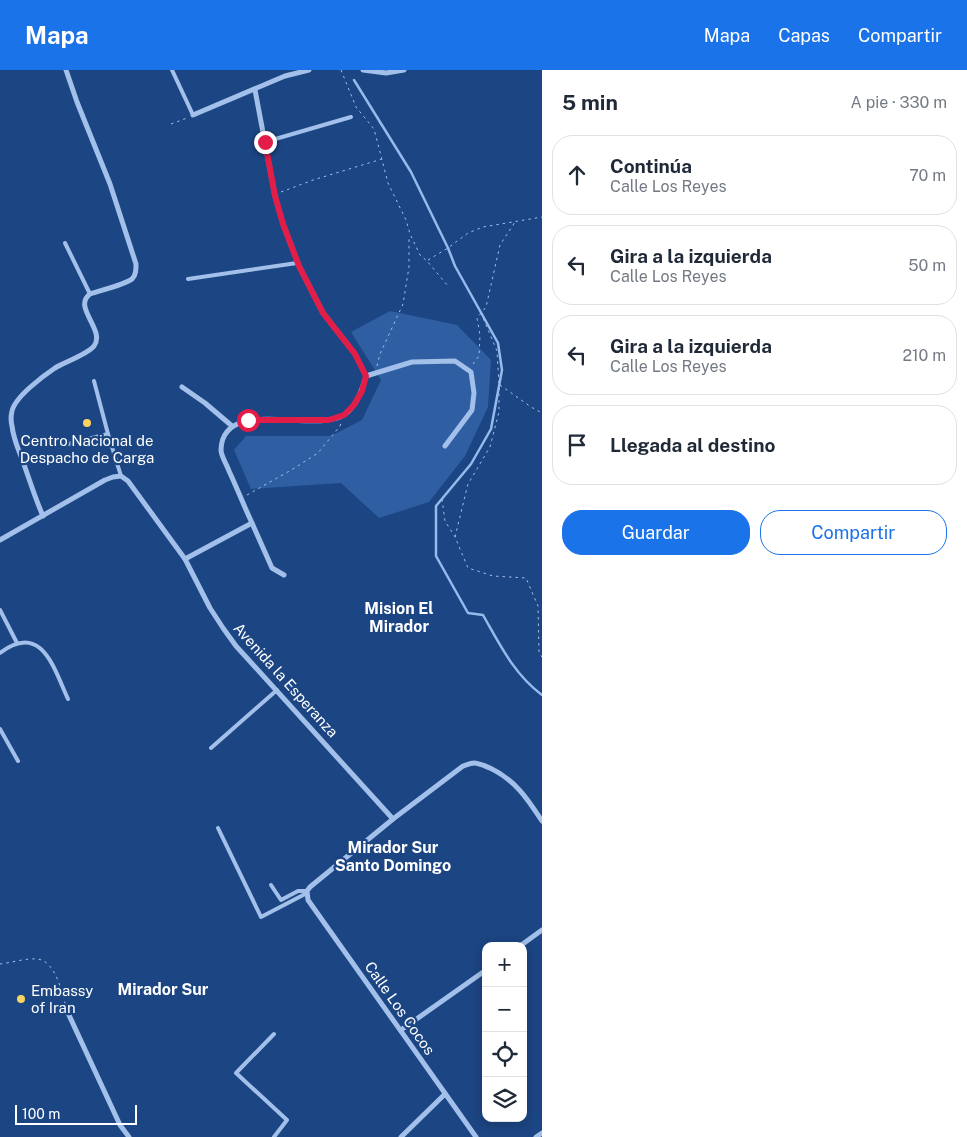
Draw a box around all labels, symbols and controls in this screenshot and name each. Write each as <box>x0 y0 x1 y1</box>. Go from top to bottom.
text: Mapa <box>25 21 89 49</box>
text: Mapa <box>704 25 750 46</box>
text: Capas <box>778 25 830 46</box>
text: Compartir <box>858 25 942 46</box>
text: 5 min <box>562 90 618 115</box>
text: A pie · 330 m <box>850 93 947 112</box>
route end <box>254 131 277 154</box>
text: Continúa <box>610 155 692 177</box>
icon: ahead <box>563 161 591 189</box>
text: 70 m <box>909 166 946 185</box>
text: Calle Los Reyes <box>610 177 727 196</box>
text: Gira a la izquierda <box>610 245 772 267</box>
icon: left <box>563 251 591 279</box>
text: 50 m <box>908 256 946 275</box>
text: Calle Los Reyes <box>610 267 727 286</box>
text: Gira a la izquierda <box>610 335 772 357</box>
icon: left <box>563 341 591 369</box>
text: 210 m <box>902 346 946 365</box>
text: Calle Los Reyes <box>610 357 727 376</box>
route start <box>237 409 260 432</box>
marker: Centro Nacional de Despacho de Carga <box>81 417 93 429</box>
icon: arrive <box>563 431 591 459</box>
place label: Centro Nacional de Despacho de Carga <box>20 432 154 466</box>
text: Llegada al destino <box>610 434 775 456</box>
button: Guardar <box>562 510 750 555</box>
button: Compartir <box>760 510 947 555</box>
district label: Mision El Mirador <box>364 599 434 636</box>
street label: Avenida la Esperanza <box>230 619 342 741</box>
district label: Mirador Sur Santo Domingo <box>335 838 451 875</box>
map controls <box>482 942 527 1122</box>
button: + <box>482 942 527 987</box>
street label: Calle Los Cocos <box>362 958 438 1058</box>
district label: Mirador Sur <box>118 980 209 999</box>
place label: Embassy of Iran <box>31 982 93 1016</box>
button: − <box>482 987 527 1032</box>
marker: Embassy of Iran <box>15 993 27 1005</box>
button: locate <box>482 1032 527 1077</box>
button: layers <box>482 1077 527 1122</box>
scale bar <box>15 1102 138 1125</box>
text: 100 m <box>22 1106 60 1122</box>

